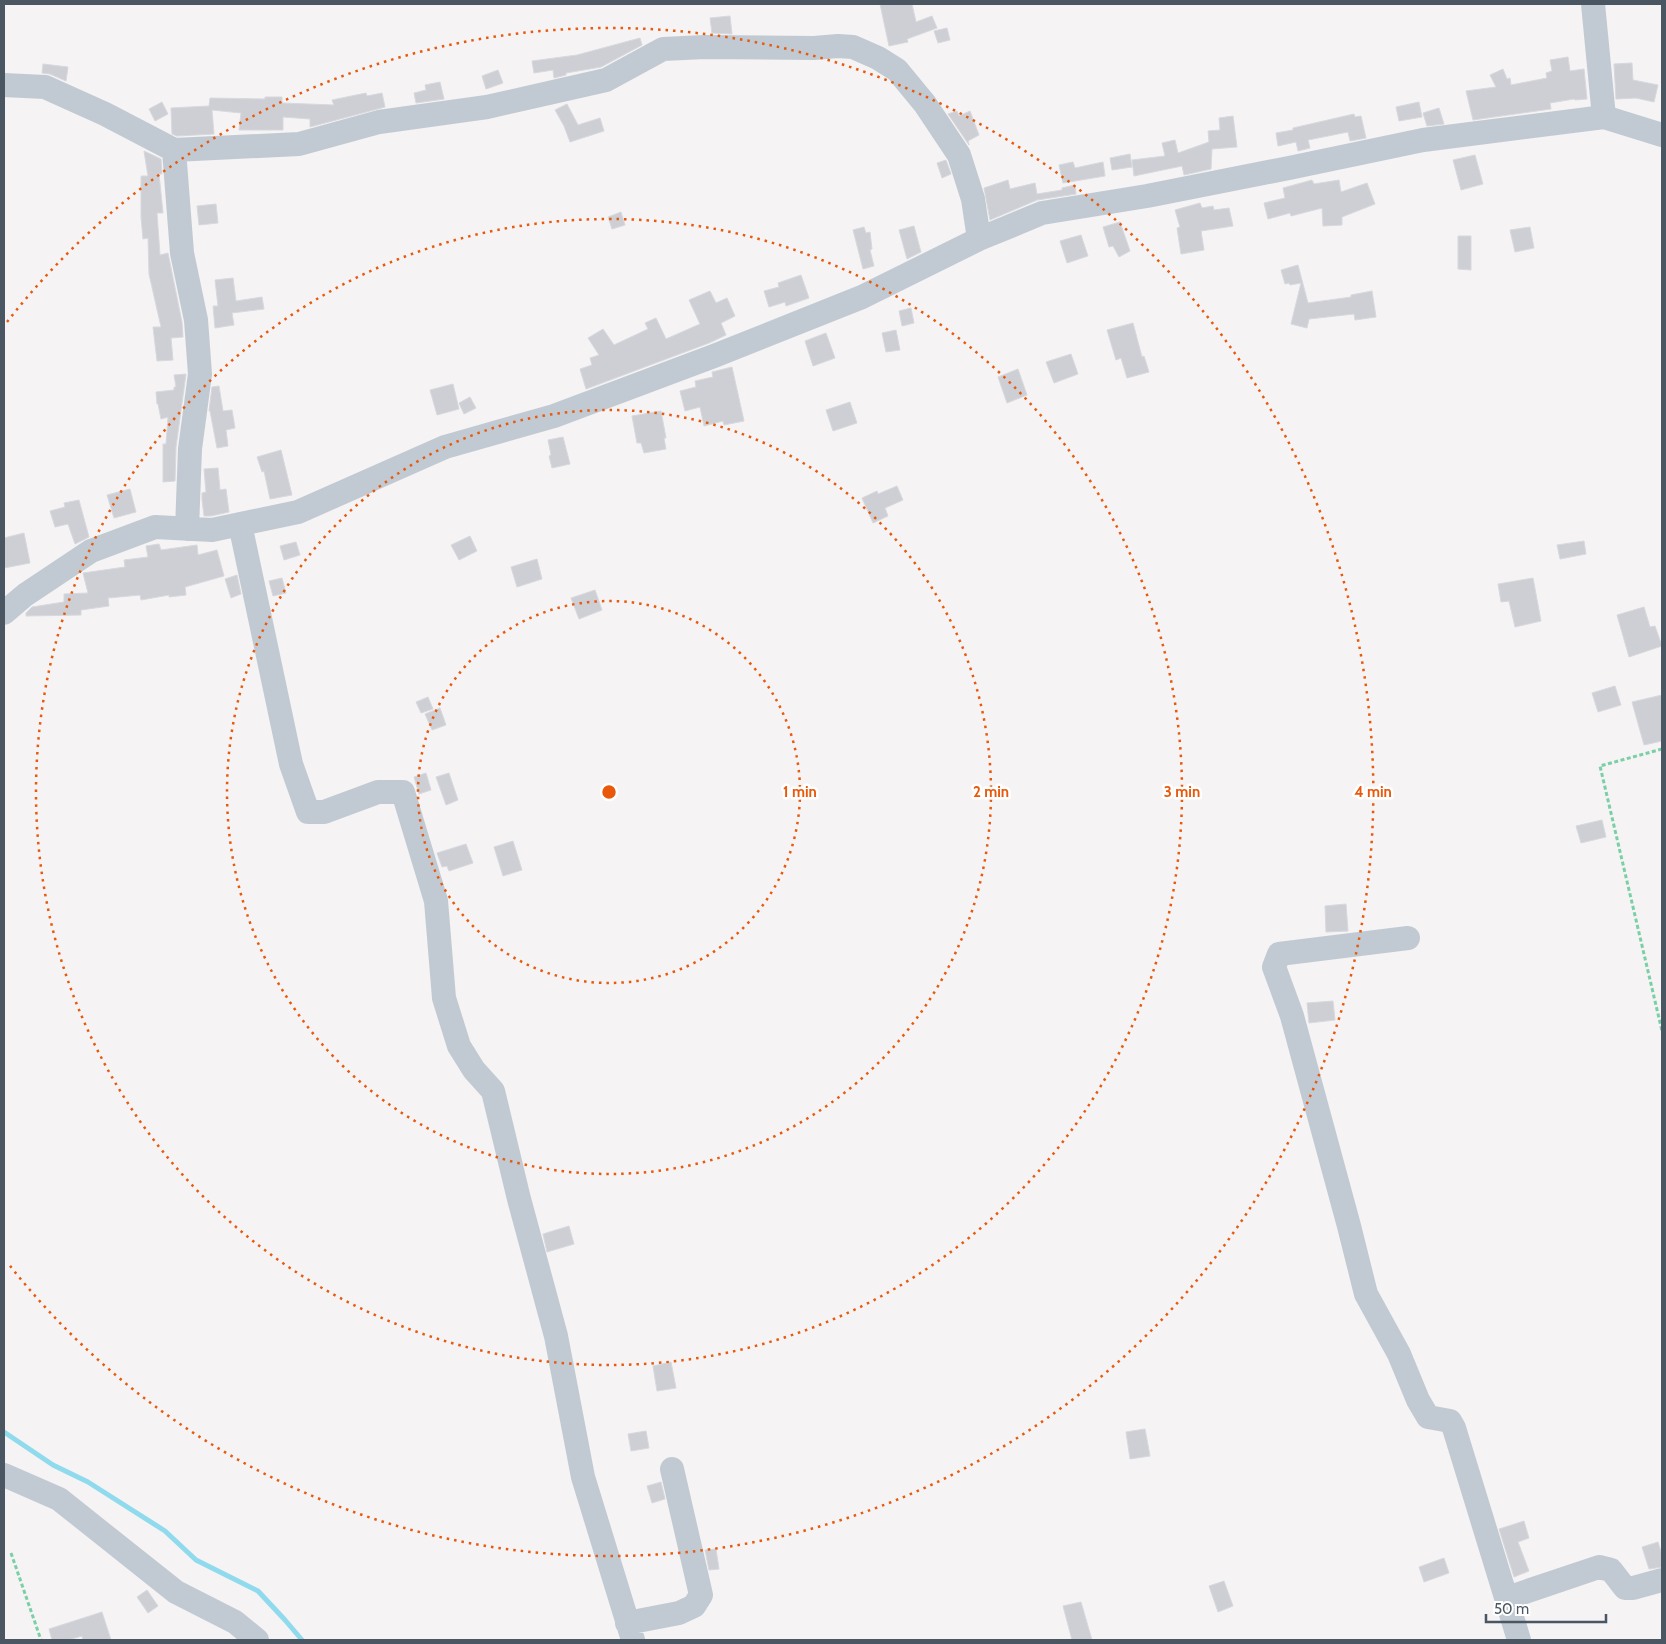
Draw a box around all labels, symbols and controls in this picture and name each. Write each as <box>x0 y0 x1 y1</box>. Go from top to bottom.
centre of rings <box>600 783 618 801</box>
text: 1 min <box>783 783 817 801</box>
text: 2 min <box>973 783 1009 801</box>
text: 3 min <box>1164 783 1200 801</box>
text: 4 min <box>1354 783 1392 801</box>
scale bar <box>1486 1592 1606 1624</box>
text: 50 m <box>1494 1600 1529 1618</box>

